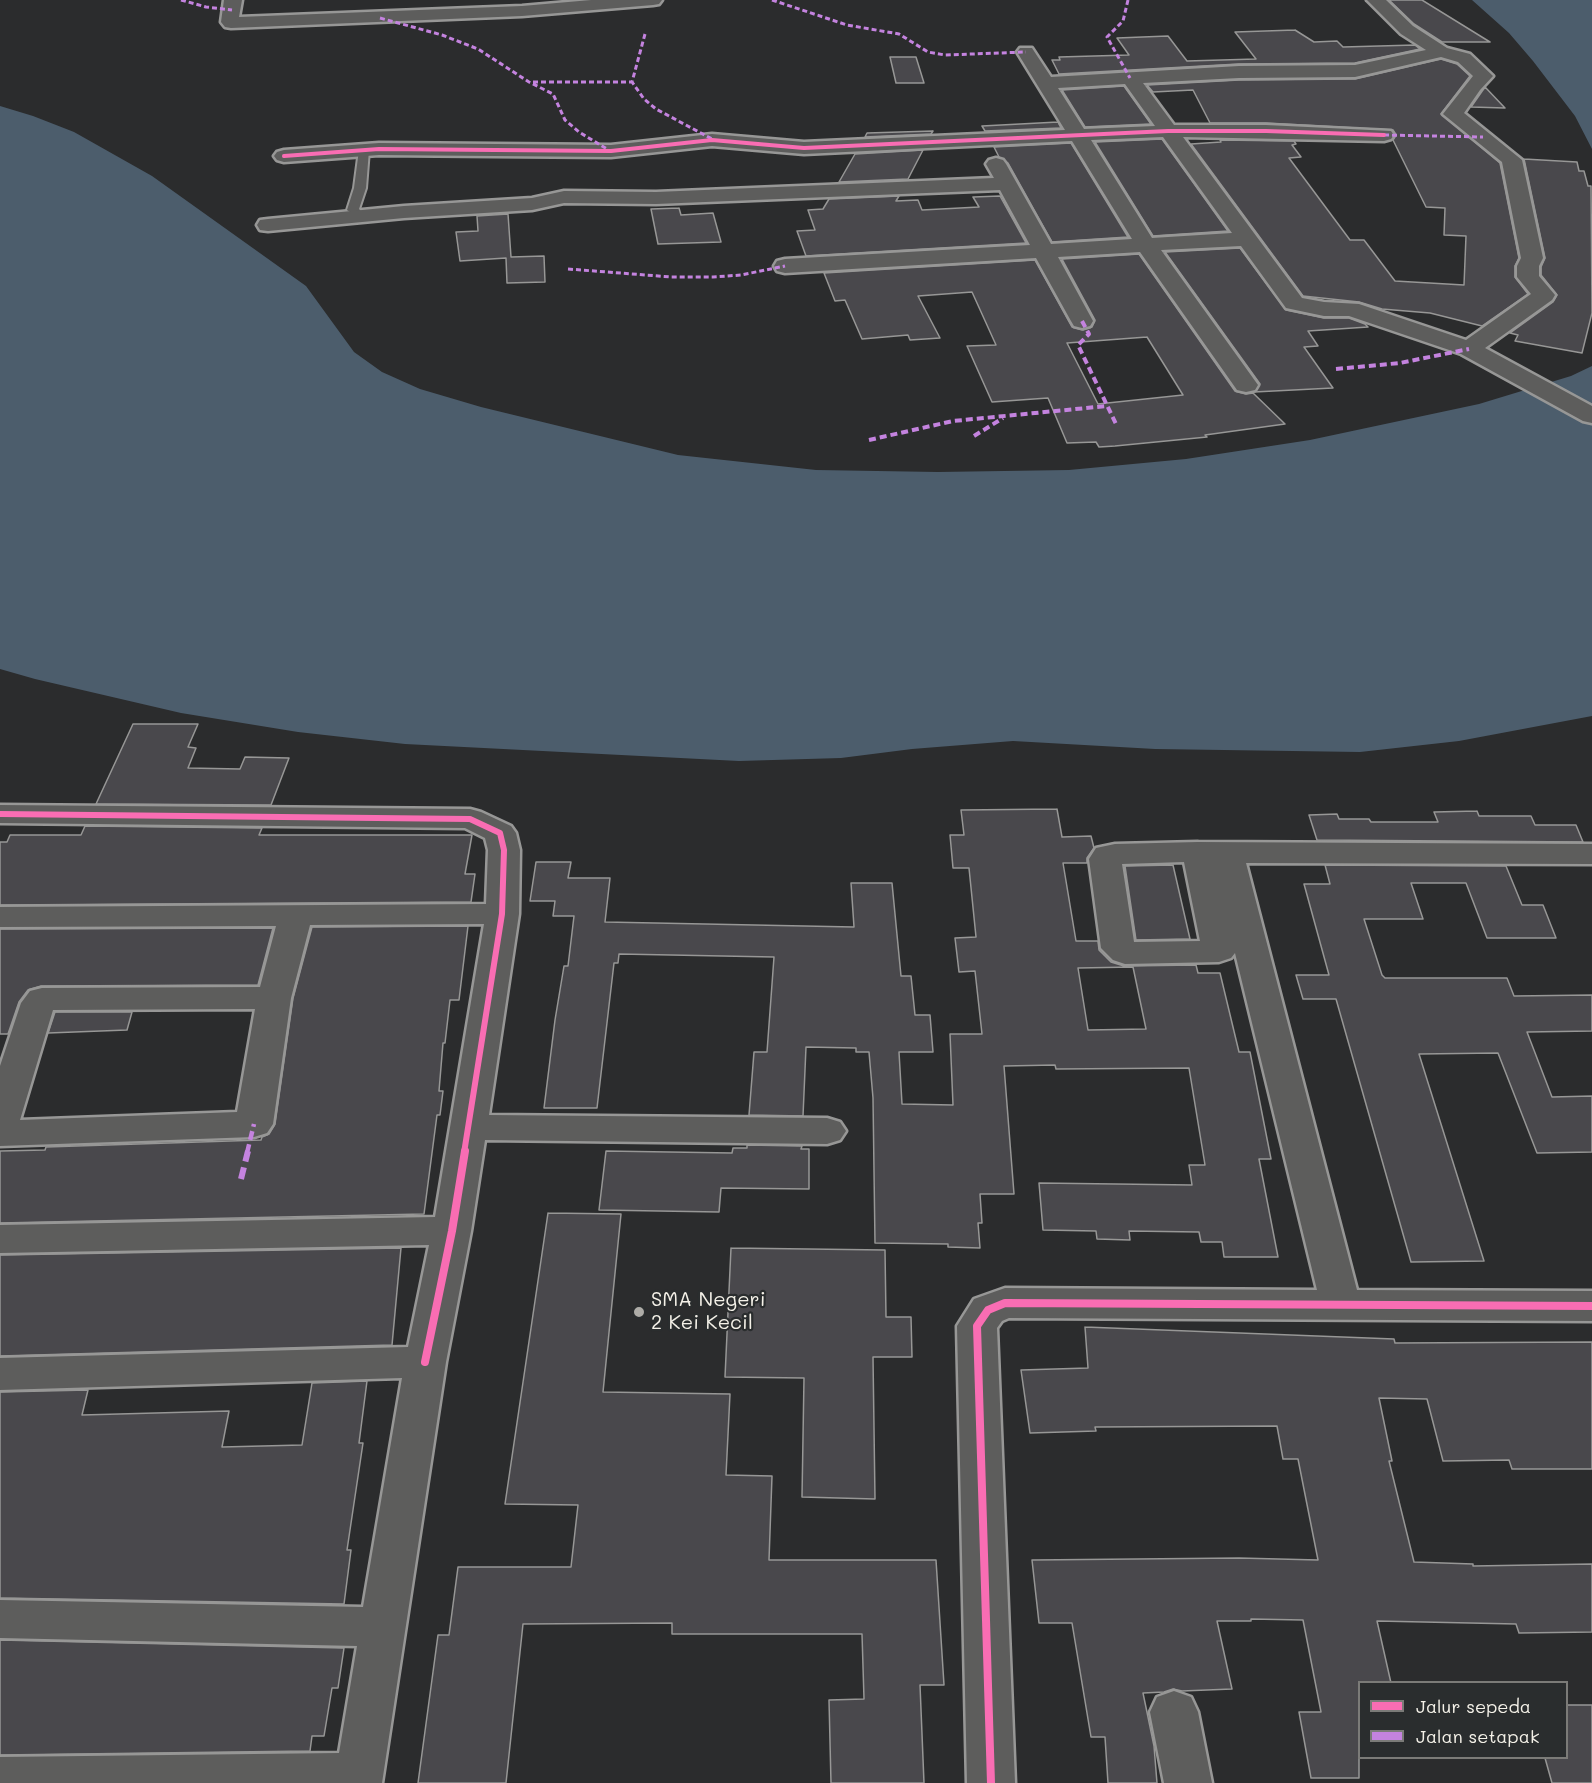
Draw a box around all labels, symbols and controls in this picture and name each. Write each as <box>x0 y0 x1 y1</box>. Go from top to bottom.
place label: SMA Negeri 2 Kei Kecil <box>651 1288 766 1335</box>
marker: SMA Negeri 2 Kei Kecil <box>632 1305 646 1319</box>
legend <box>1358 1681 1568 1759</box>
text: Jalur sepeda <box>1416 1694 1531 1718</box>
text: Jalan setapak <box>1416 1724 1539 1748</box>

